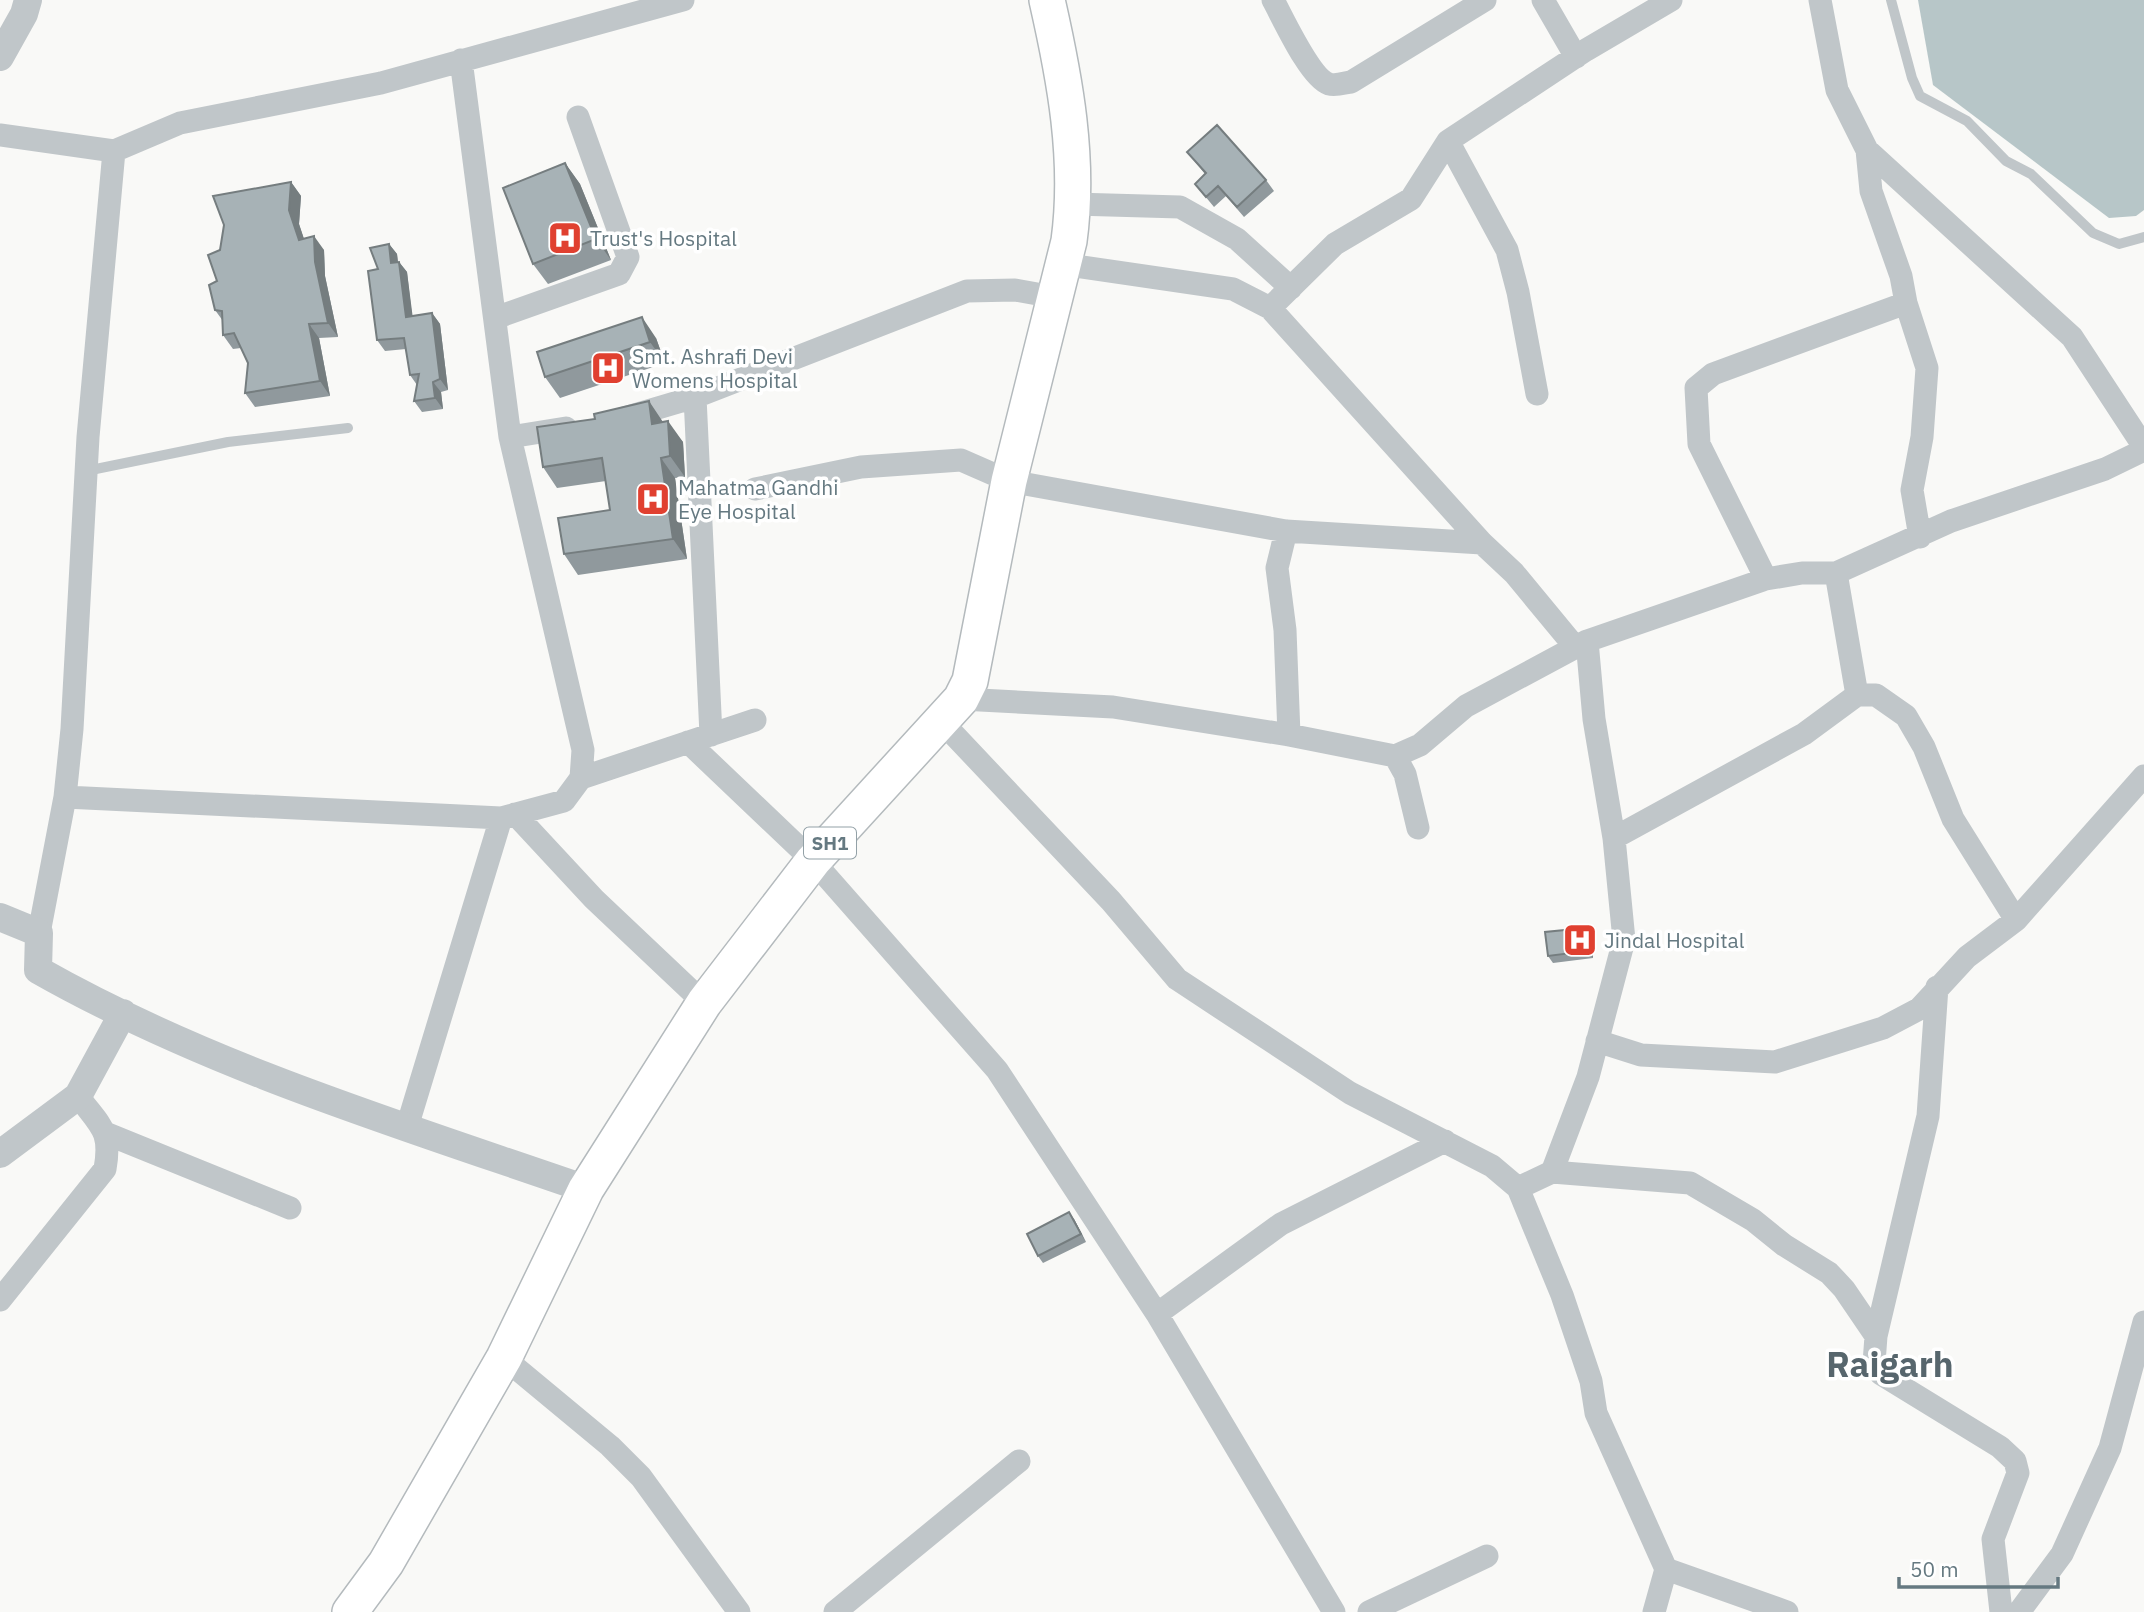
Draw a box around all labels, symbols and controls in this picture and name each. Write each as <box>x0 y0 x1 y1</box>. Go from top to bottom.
hospital icon: Trust's Hospital <box>546 219 584 257</box>
place label: Trust's Hospital <box>590 224 737 252</box>
place label: Smt. Ashrafi Devi Womens Hospital <box>632 342 798 394</box>
hospital icon: Smt. Ashrafi Devi Womens Hospital <box>589 349 627 387</box>
place label: Mahatma Gandhi Eye Hospital <box>678 473 838 525</box>
hospital icon: Mahatma Gandhi Eye Hospital <box>634 480 672 518</box>
road number: SH1 <box>804 828 856 858</box>
hospital icon: Jindal Hospital <box>1561 921 1599 959</box>
place label: Jindal Hospital <box>1604 926 1745 954</box>
district label: Raigarh <box>1826 1341 1954 1387</box>
scale bar <box>1899 1546 2058 1590</box>
text: 50 m <box>1910 1555 1959 1583</box>

